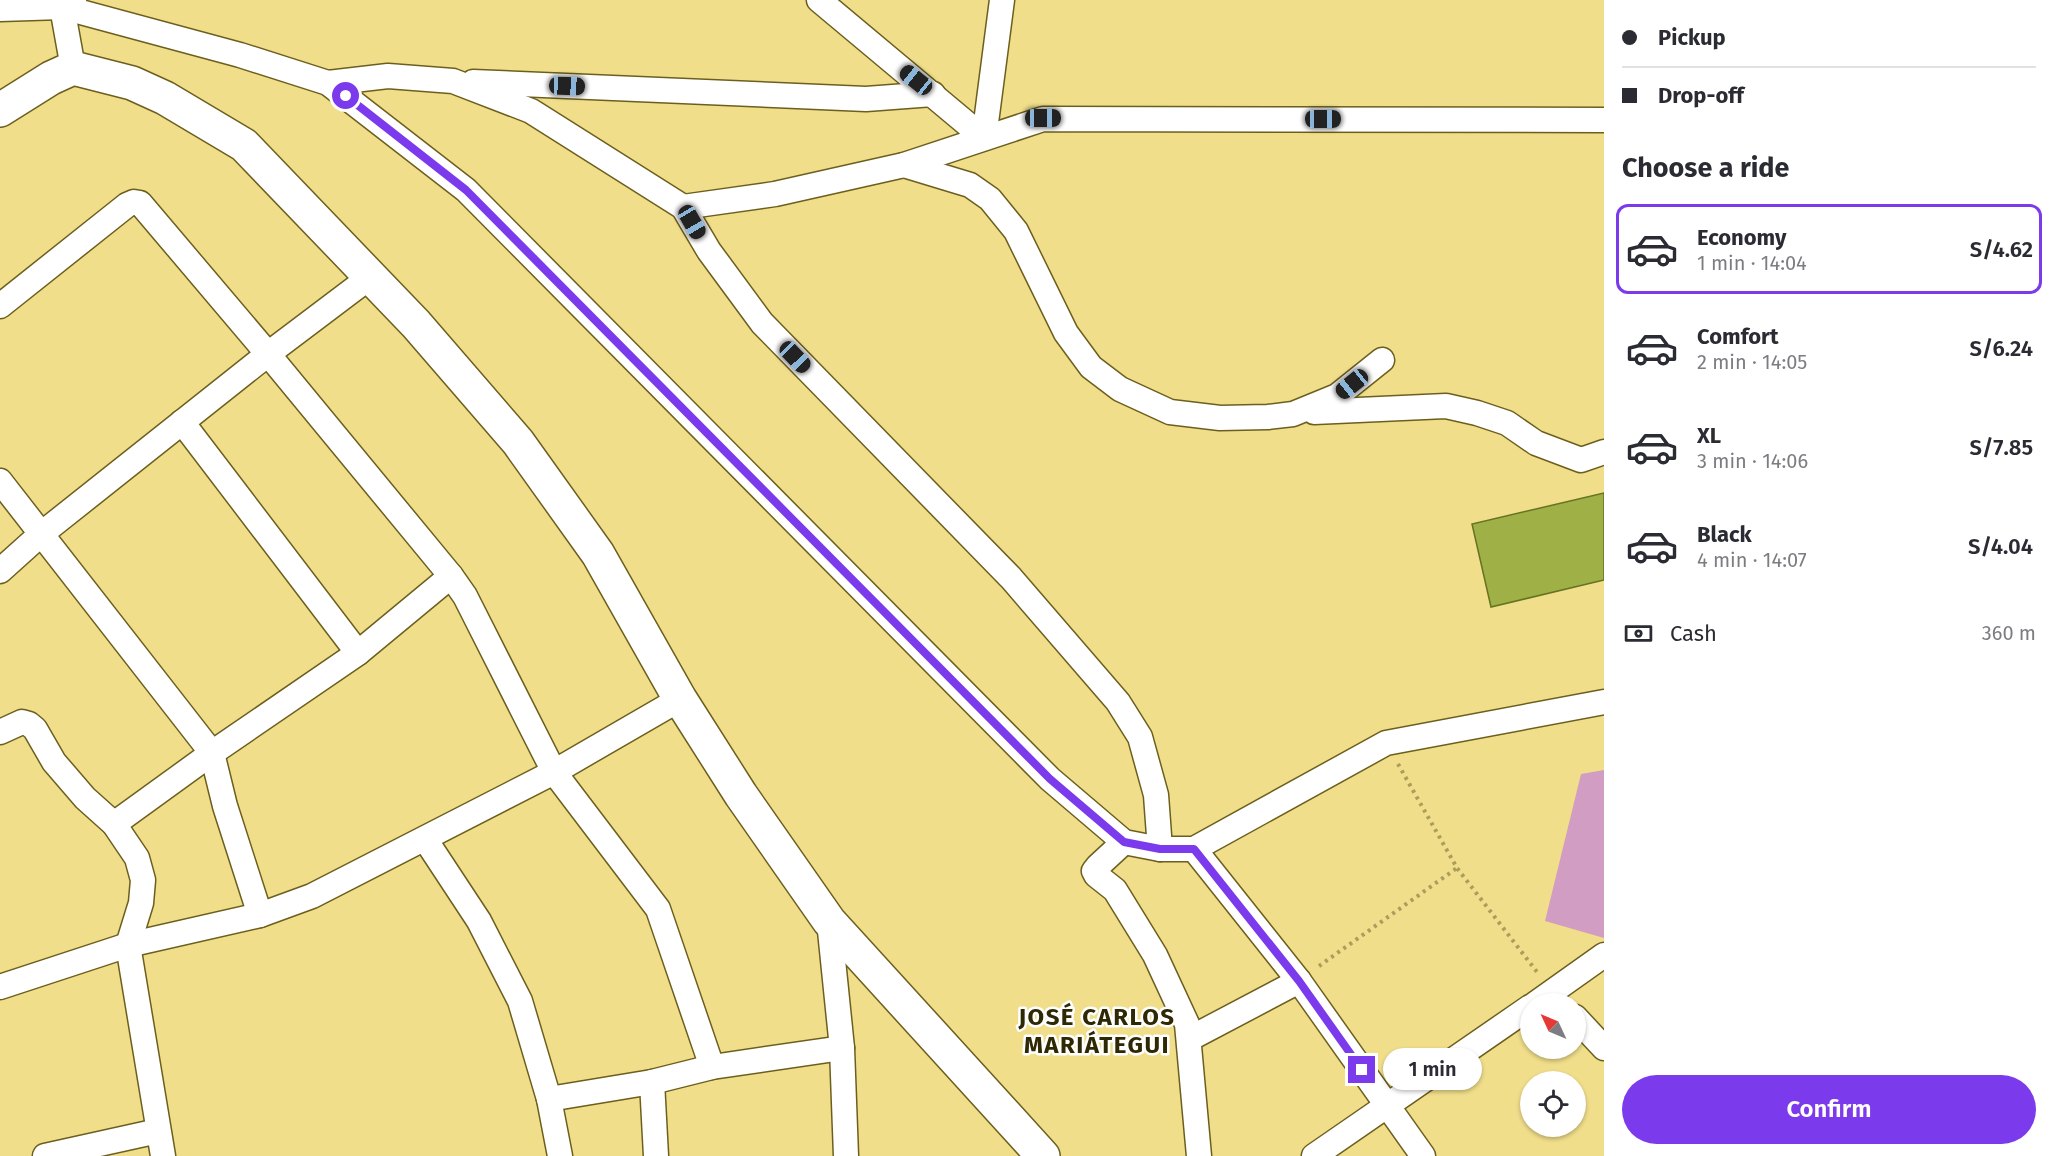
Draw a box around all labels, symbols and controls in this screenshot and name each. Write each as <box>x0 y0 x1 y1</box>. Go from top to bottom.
text: Pickup <box>1658 24 1726 51</box>
car <box>896 62 936 98</box>
car <box>549 76 585 96</box>
route start <box>332 82 359 109</box>
text: Drop-off <box>1658 82 1744 109</box>
car <box>1025 109 1061 127</box>
car <box>1305 110 1341 128</box>
text: Choose a ride <box>1622 152 1789 184</box>
car <box>675 202 709 242</box>
icon: car <box>1625 222 1679 276</box>
text: Economy <box>1697 224 1786 251</box>
text: S/4.62 <box>1970 236 2033 263</box>
text: 1 min · 14:04 <box>1697 251 1807 275</box>
icon: car <box>1625 321 1679 375</box>
text: Comfort <box>1697 323 1778 350</box>
text: S/6.24 <box>1969 335 2033 362</box>
car <box>776 338 814 376</box>
text: 2 min · 14:05 <box>1697 350 1807 374</box>
car <box>1332 366 1372 402</box>
icon: car <box>1625 420 1679 474</box>
text: XL <box>1697 422 1721 449</box>
text: S/7.85 <box>1969 434 2033 461</box>
text: 3 min · 14:06 <box>1697 449 1808 473</box>
icon: car <box>1625 519 1679 573</box>
text: Black <box>1697 521 1752 548</box>
text: S/4.04 <box>1968 533 2033 560</box>
text: 4 min · 14:07 <box>1697 548 1807 572</box>
icon: cash <box>1622 617 1655 650</box>
text: Cash <box>1670 620 1717 647</box>
text: 360 m <box>1982 621 2036 645</box>
north arrow <box>1520 993 1586 1059</box>
map controls <box>1520 993 1586 1137</box>
district label: JOSÉ CARLOS MARIÁTEGUI <box>1017 1002 1176 1059</box>
callout: 1 min <box>1383 1049 1482 1091</box>
route end <box>1348 1056 1375 1083</box>
text: 1 min <box>1408 1057 1457 1081</box>
button: locate <box>1520 1071 1586 1137</box>
button: Confirm <box>1622 1075 2036 1144</box>

